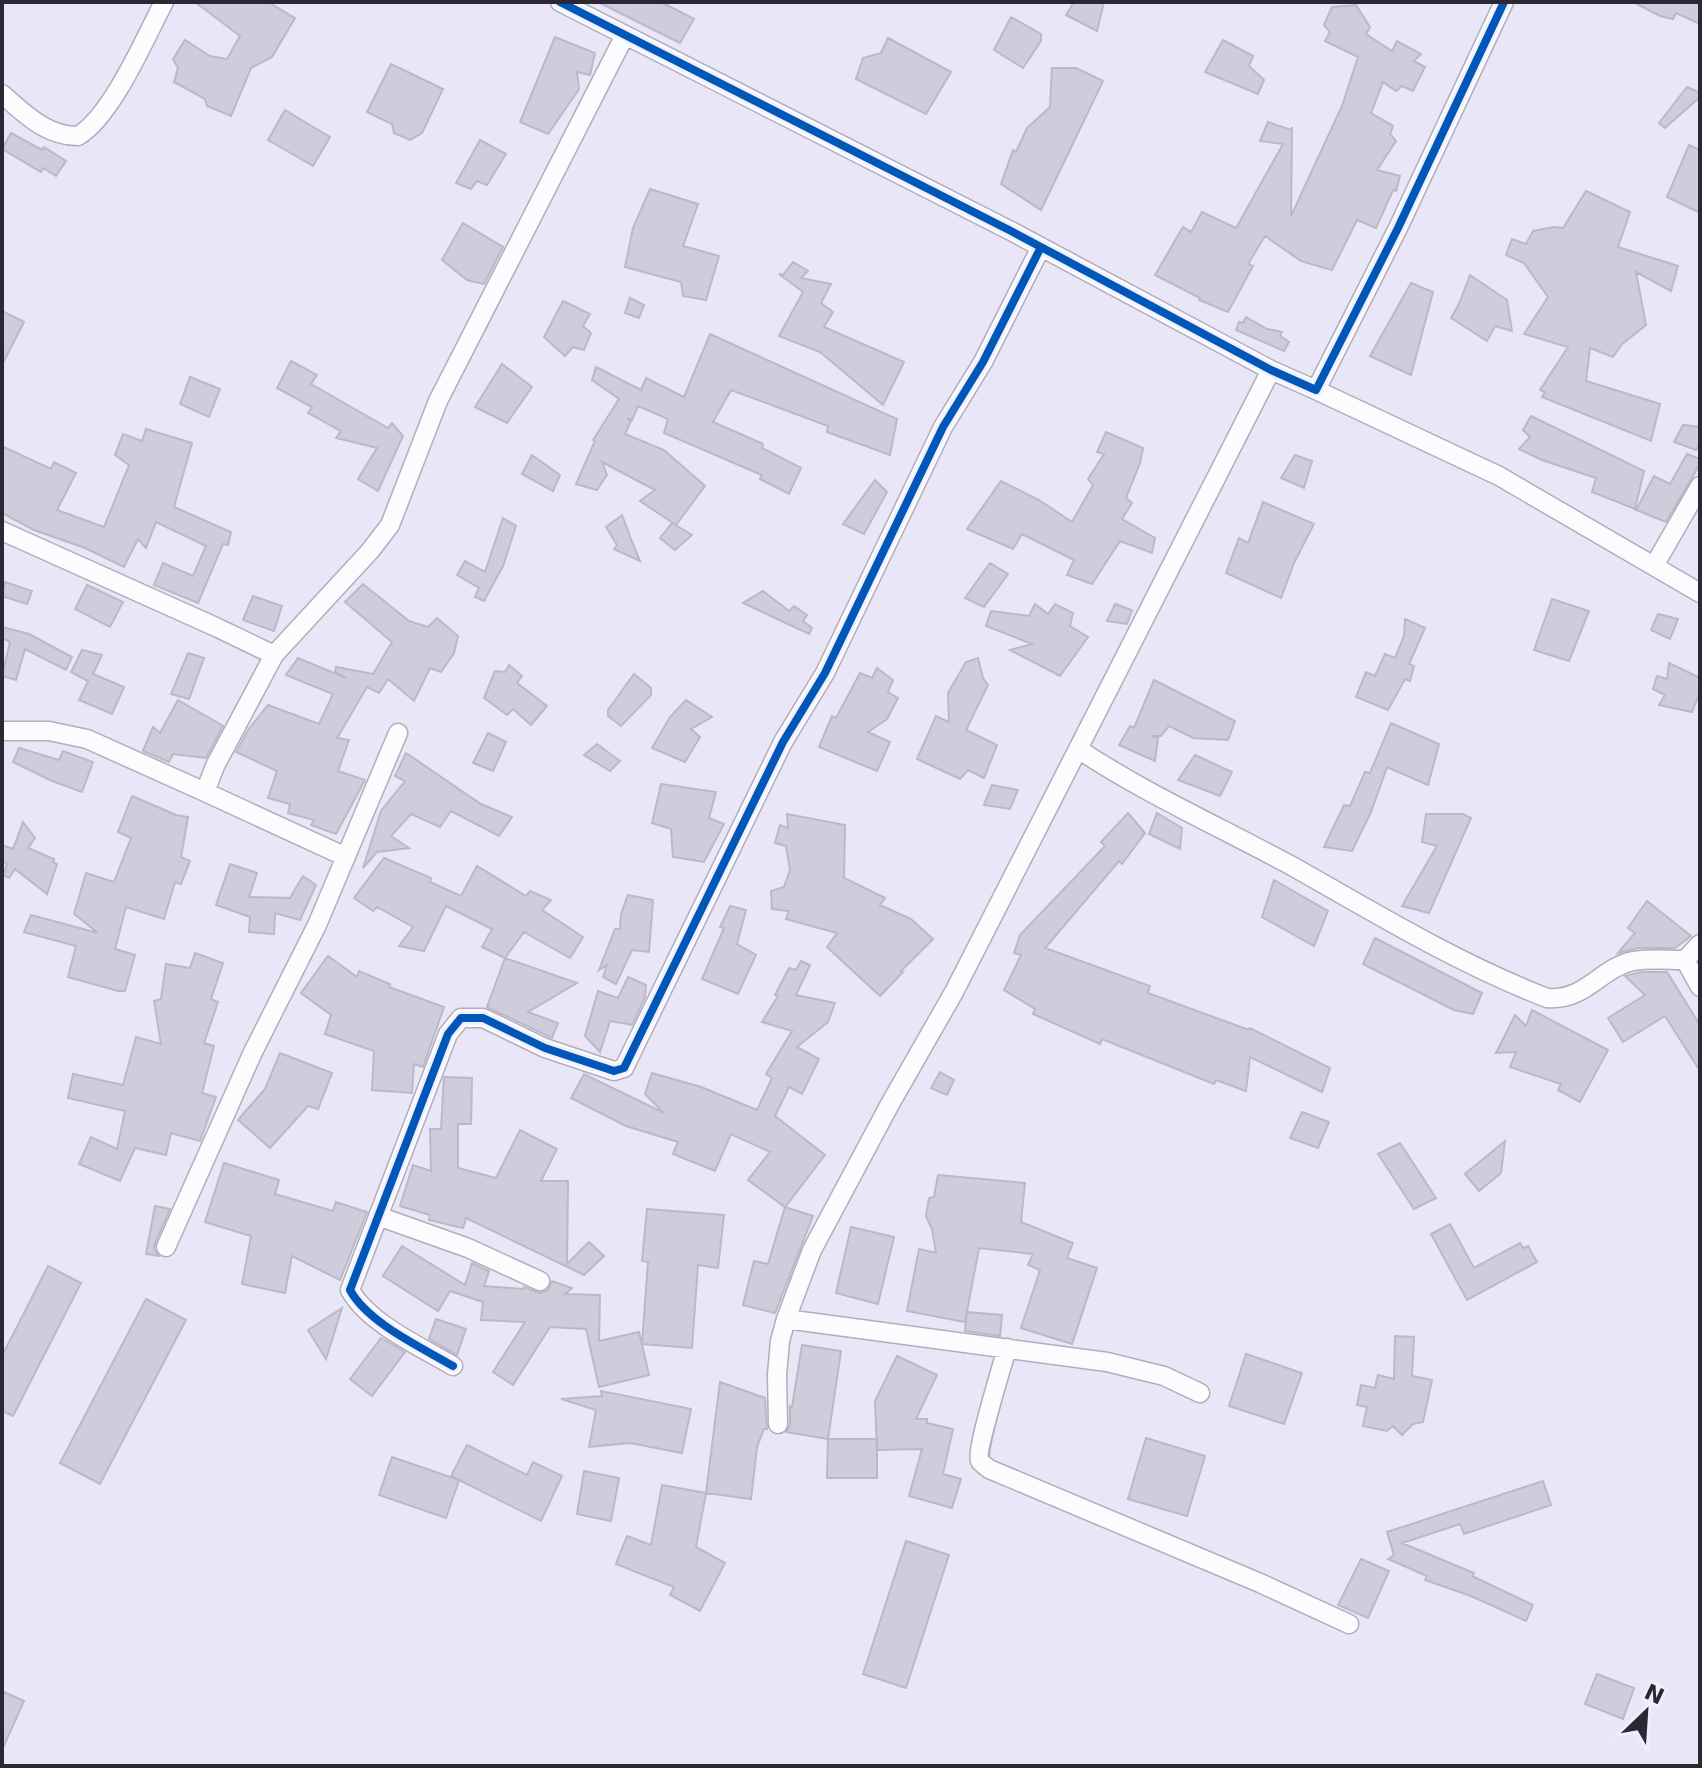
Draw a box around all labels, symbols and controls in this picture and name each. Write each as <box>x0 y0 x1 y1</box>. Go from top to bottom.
north arrow <box>1606 1672 1686 1752</box>
text: N <box>1641 1679 1668 1710</box>

